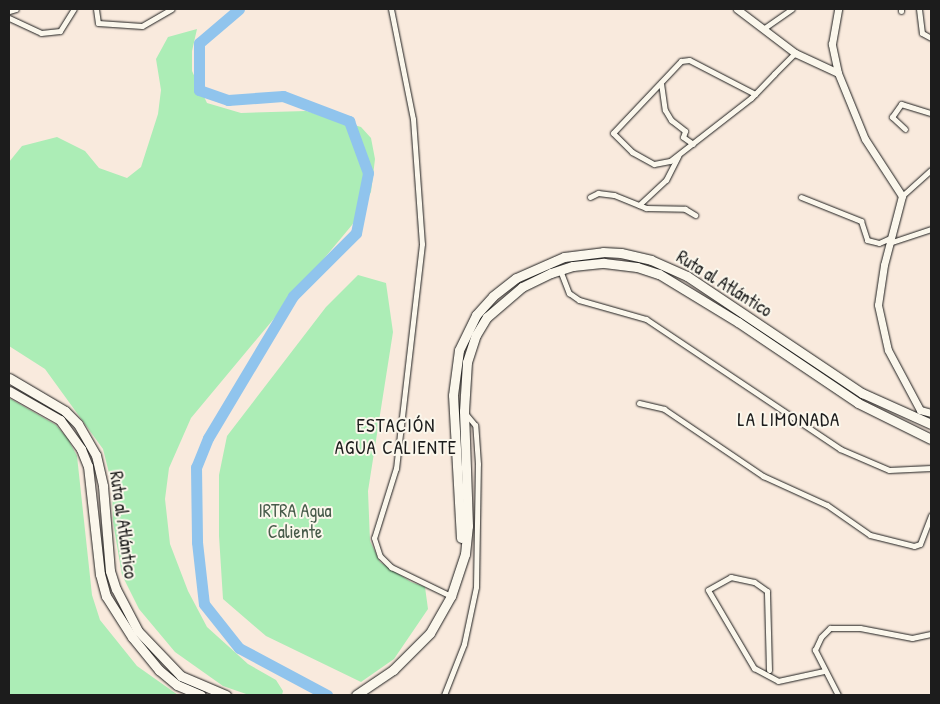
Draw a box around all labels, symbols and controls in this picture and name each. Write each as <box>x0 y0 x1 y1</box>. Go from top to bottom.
street label: Ruta al Atlántico <box>672 246 776 322</box>
district label: LA LIMONADA <box>736 409 842 431</box>
district label: ESTACIÓN AGUA CALIENTE <box>333 415 459 459</box>
street label: Ruta al Atlántico <box>105 470 141 580</box>
park label: IRTRA Agua Caliente <box>259 501 331 544</box>

